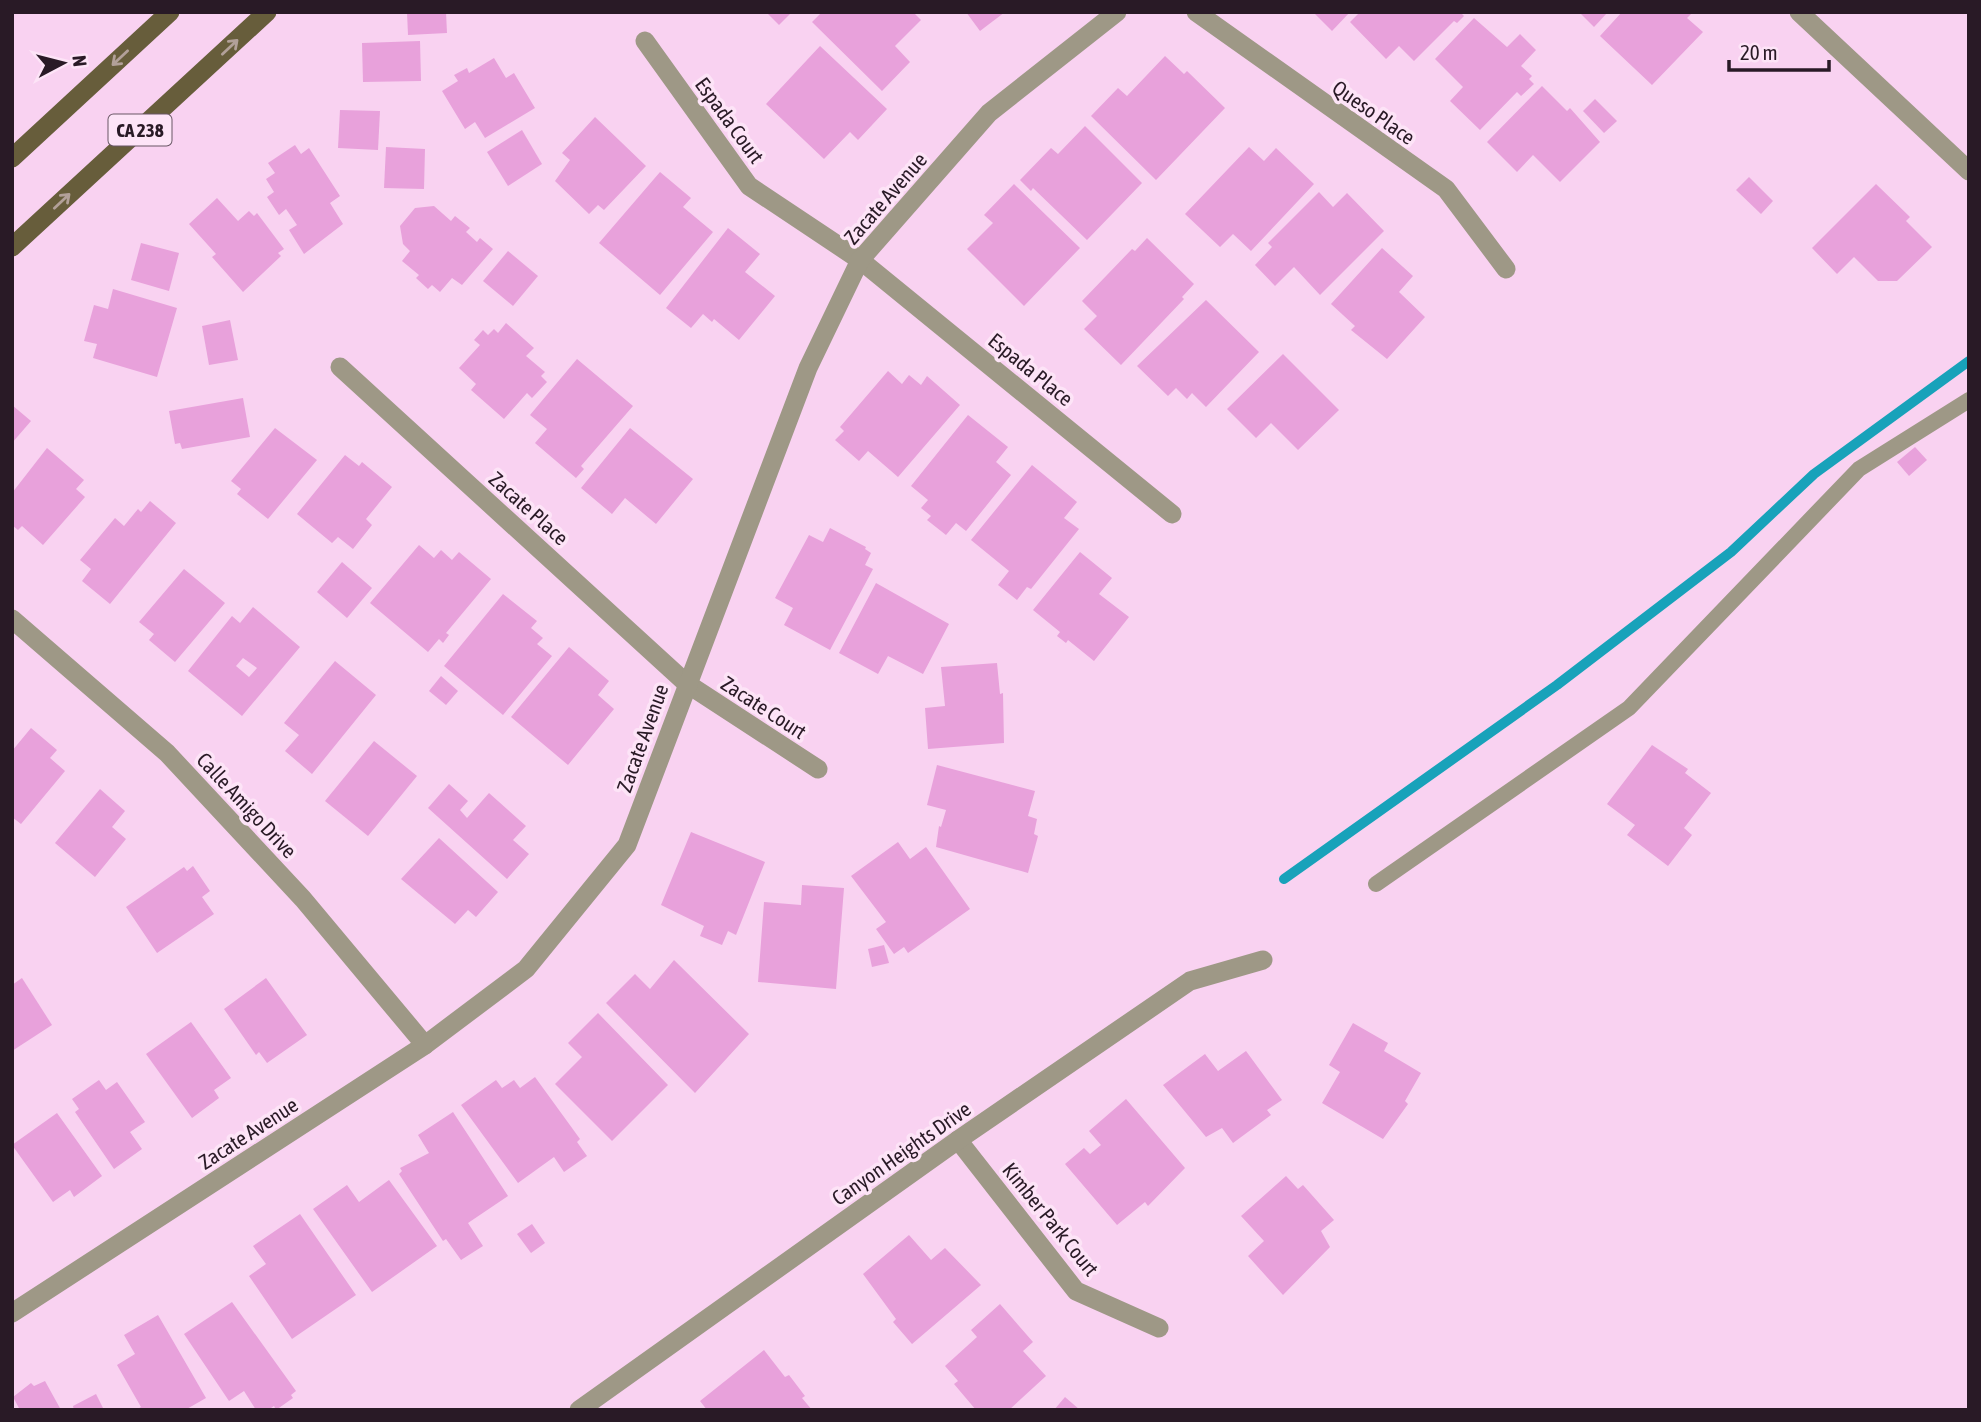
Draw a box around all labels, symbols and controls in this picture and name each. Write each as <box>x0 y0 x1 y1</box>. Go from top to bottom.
north arrow <box>28 28 98 98</box>
scale bar <box>1729 28 1829 72</box>
one-way arrow <box>221 39 239 55</box>
text: 20 m <box>1740 40 1778 64</box>
one-way arrow <box>112 50 129 67</box>
text: N <box>68 54 91 68</box>
street label: Espada Court <box>691 72 769 168</box>
street label: Queso Place <box>1328 75 1420 149</box>
road number: CA 238 <box>108 114 172 146</box>
street label: Zacate Avenue <box>839 147 931 249</box>
one-way arrow <box>53 193 71 209</box>
street label: Espada Place <box>984 328 1078 410</box>
street label: Zacate Place <box>485 466 573 550</box>
street label: Zacate Court <box>717 671 811 743</box>
street label: Zacate Avenue <box>611 681 673 795</box>
street label: Calle Amigo Drive <box>192 747 302 863</box>
street label: Zacate Avenue <box>194 1092 302 1174</box>
street label: Canyon Heights Drive <box>827 1096 975 1210</box>
street label: Kimber Park Court <box>998 1158 1104 1280</box>

